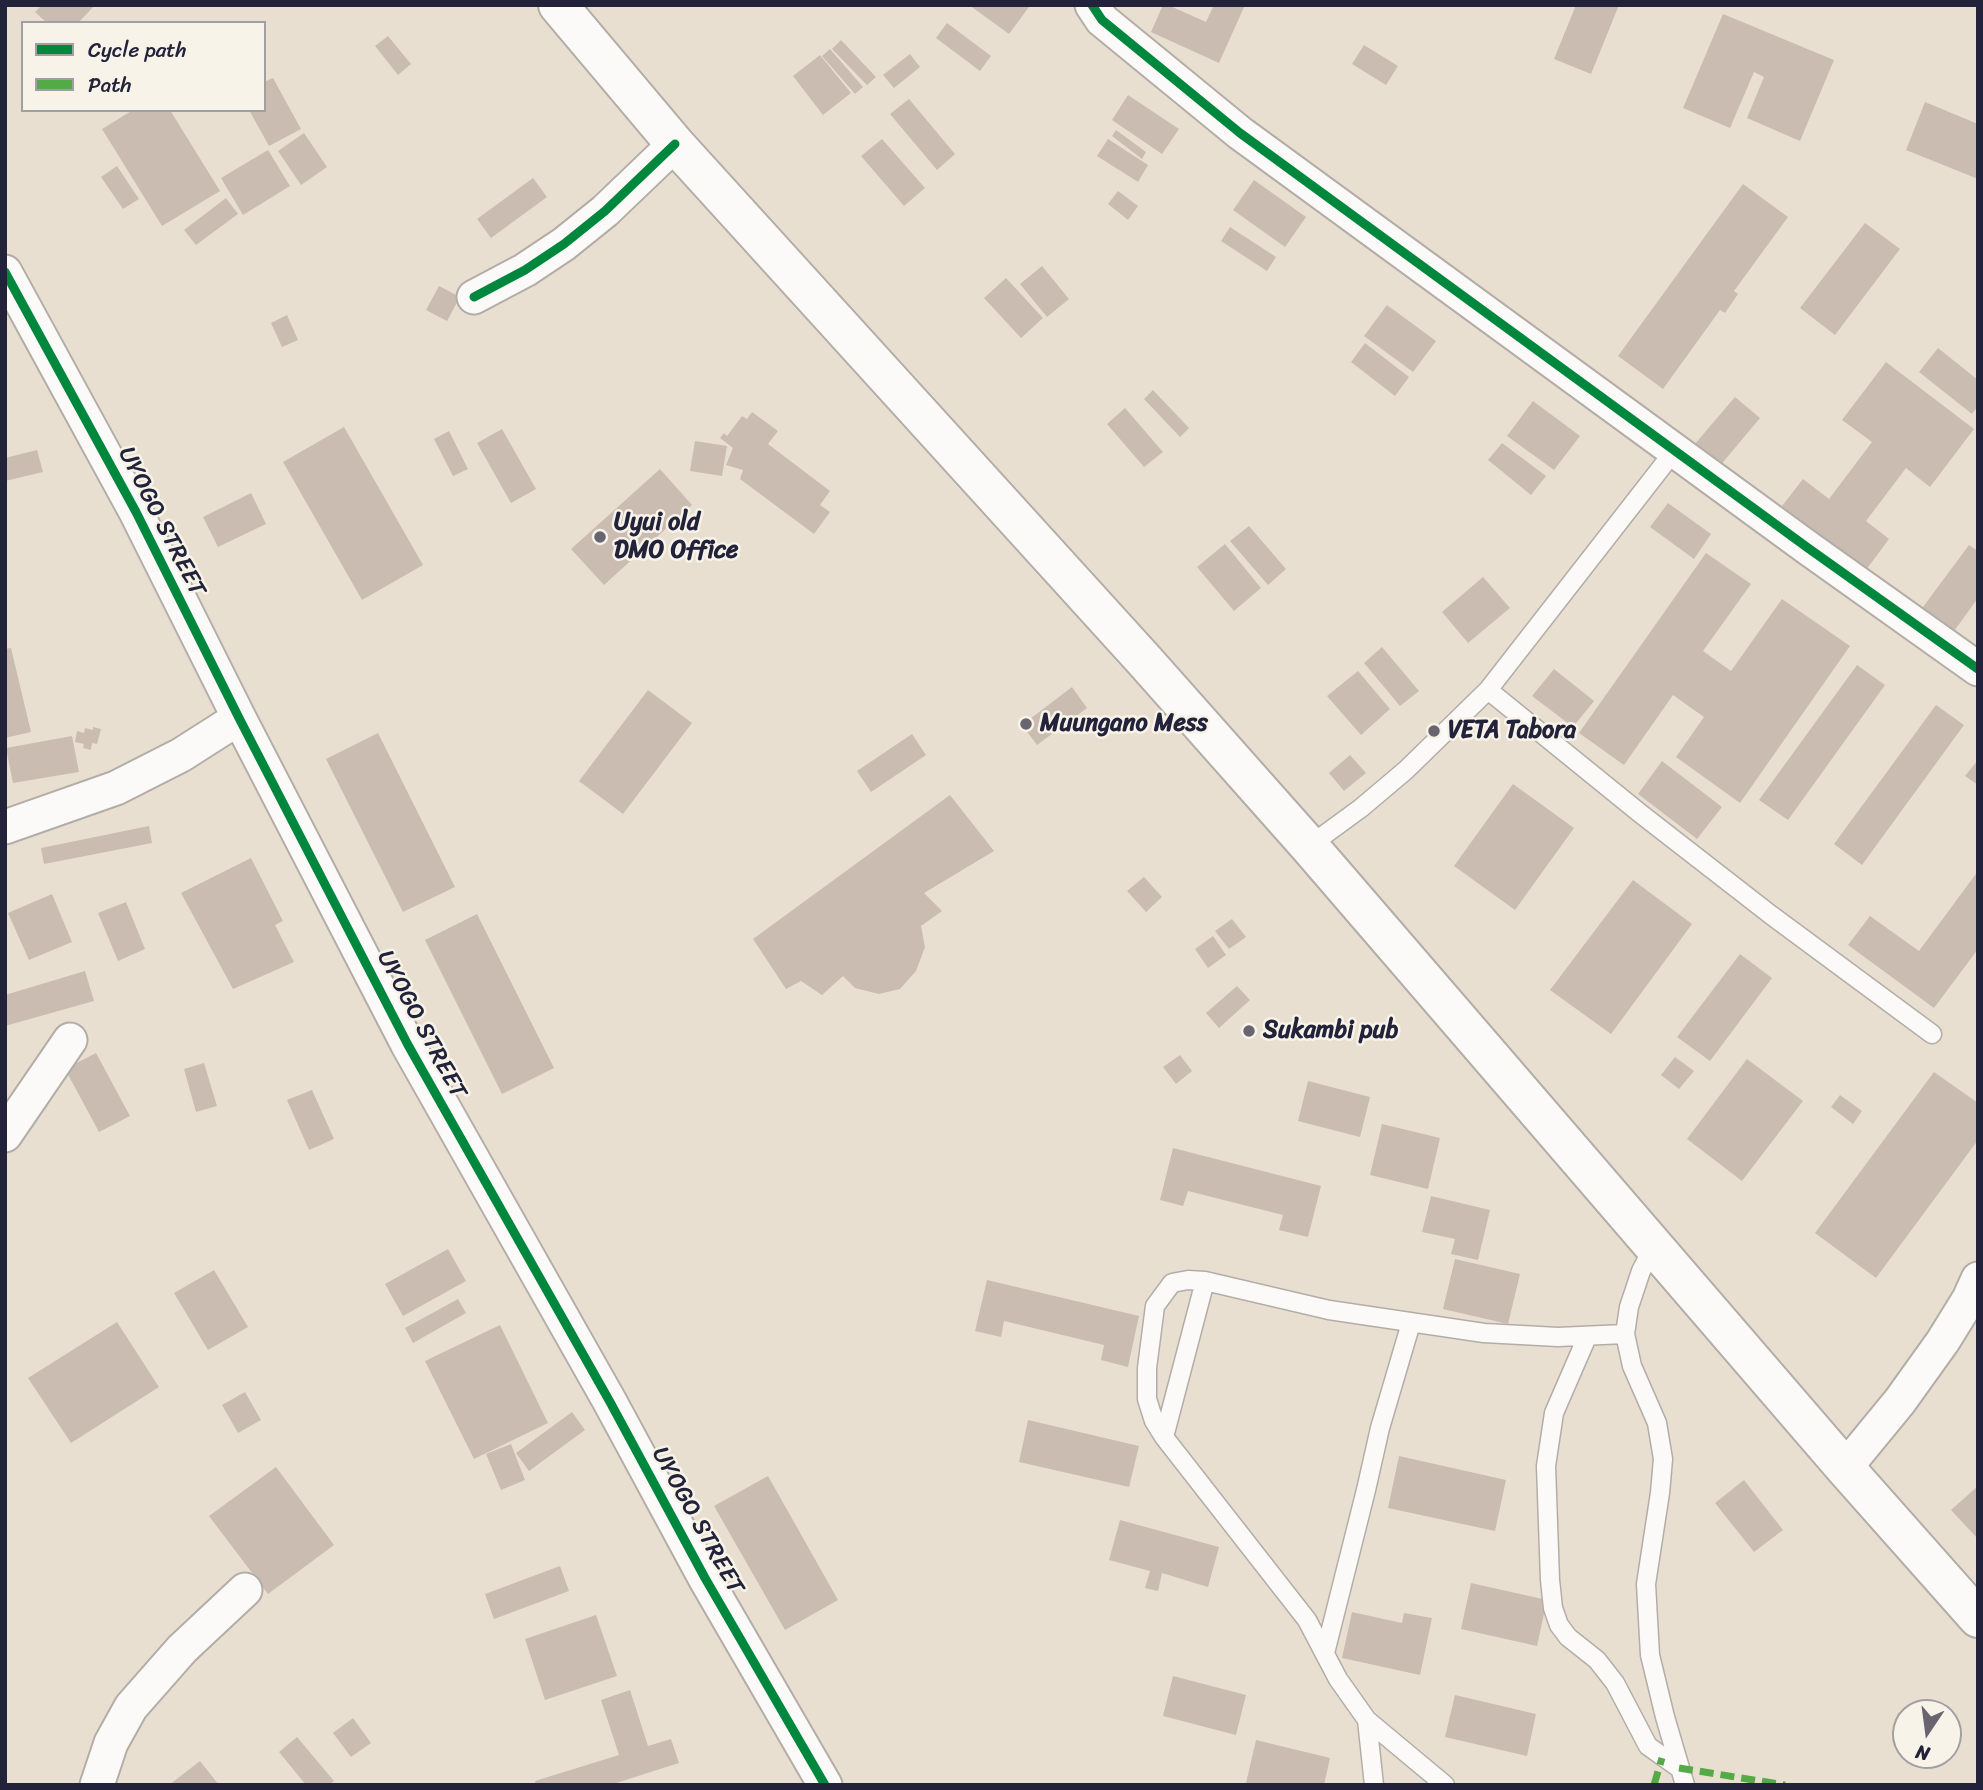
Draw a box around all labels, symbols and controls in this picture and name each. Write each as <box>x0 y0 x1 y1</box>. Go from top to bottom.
legend <box>21 21 266 112</box>
text: Cycle path <box>88 31 187 69</box>
text: Path <box>88 66 131 104</box>
street label: UYOGO STREET <box>111 443 211 601</box>
place label: Uyui old DMO Office <box>614 509 738 565</box>
marker: Uyui old DMO Office <box>592 529 608 545</box>
place label: Muungano Mess <box>1040 710 1208 738</box>
marker: Muungano Mess <box>1018 716 1034 732</box>
place label: VETA Tabora <box>1448 717 1576 745</box>
marker: VETA Tabora <box>1426 723 1442 739</box>
street label: UYOGO STREET <box>370 946 472 1104</box>
place label: Sukambi pub <box>1263 1017 1398 1045</box>
marker: Sukambi pub <box>1241 1023 1257 1039</box>
street label: UYOGO STREET <box>645 1442 749 1600</box>
north arrow <box>1892 1699 1962 1769</box>
text: N <box>1912 1735 1933 1771</box>

